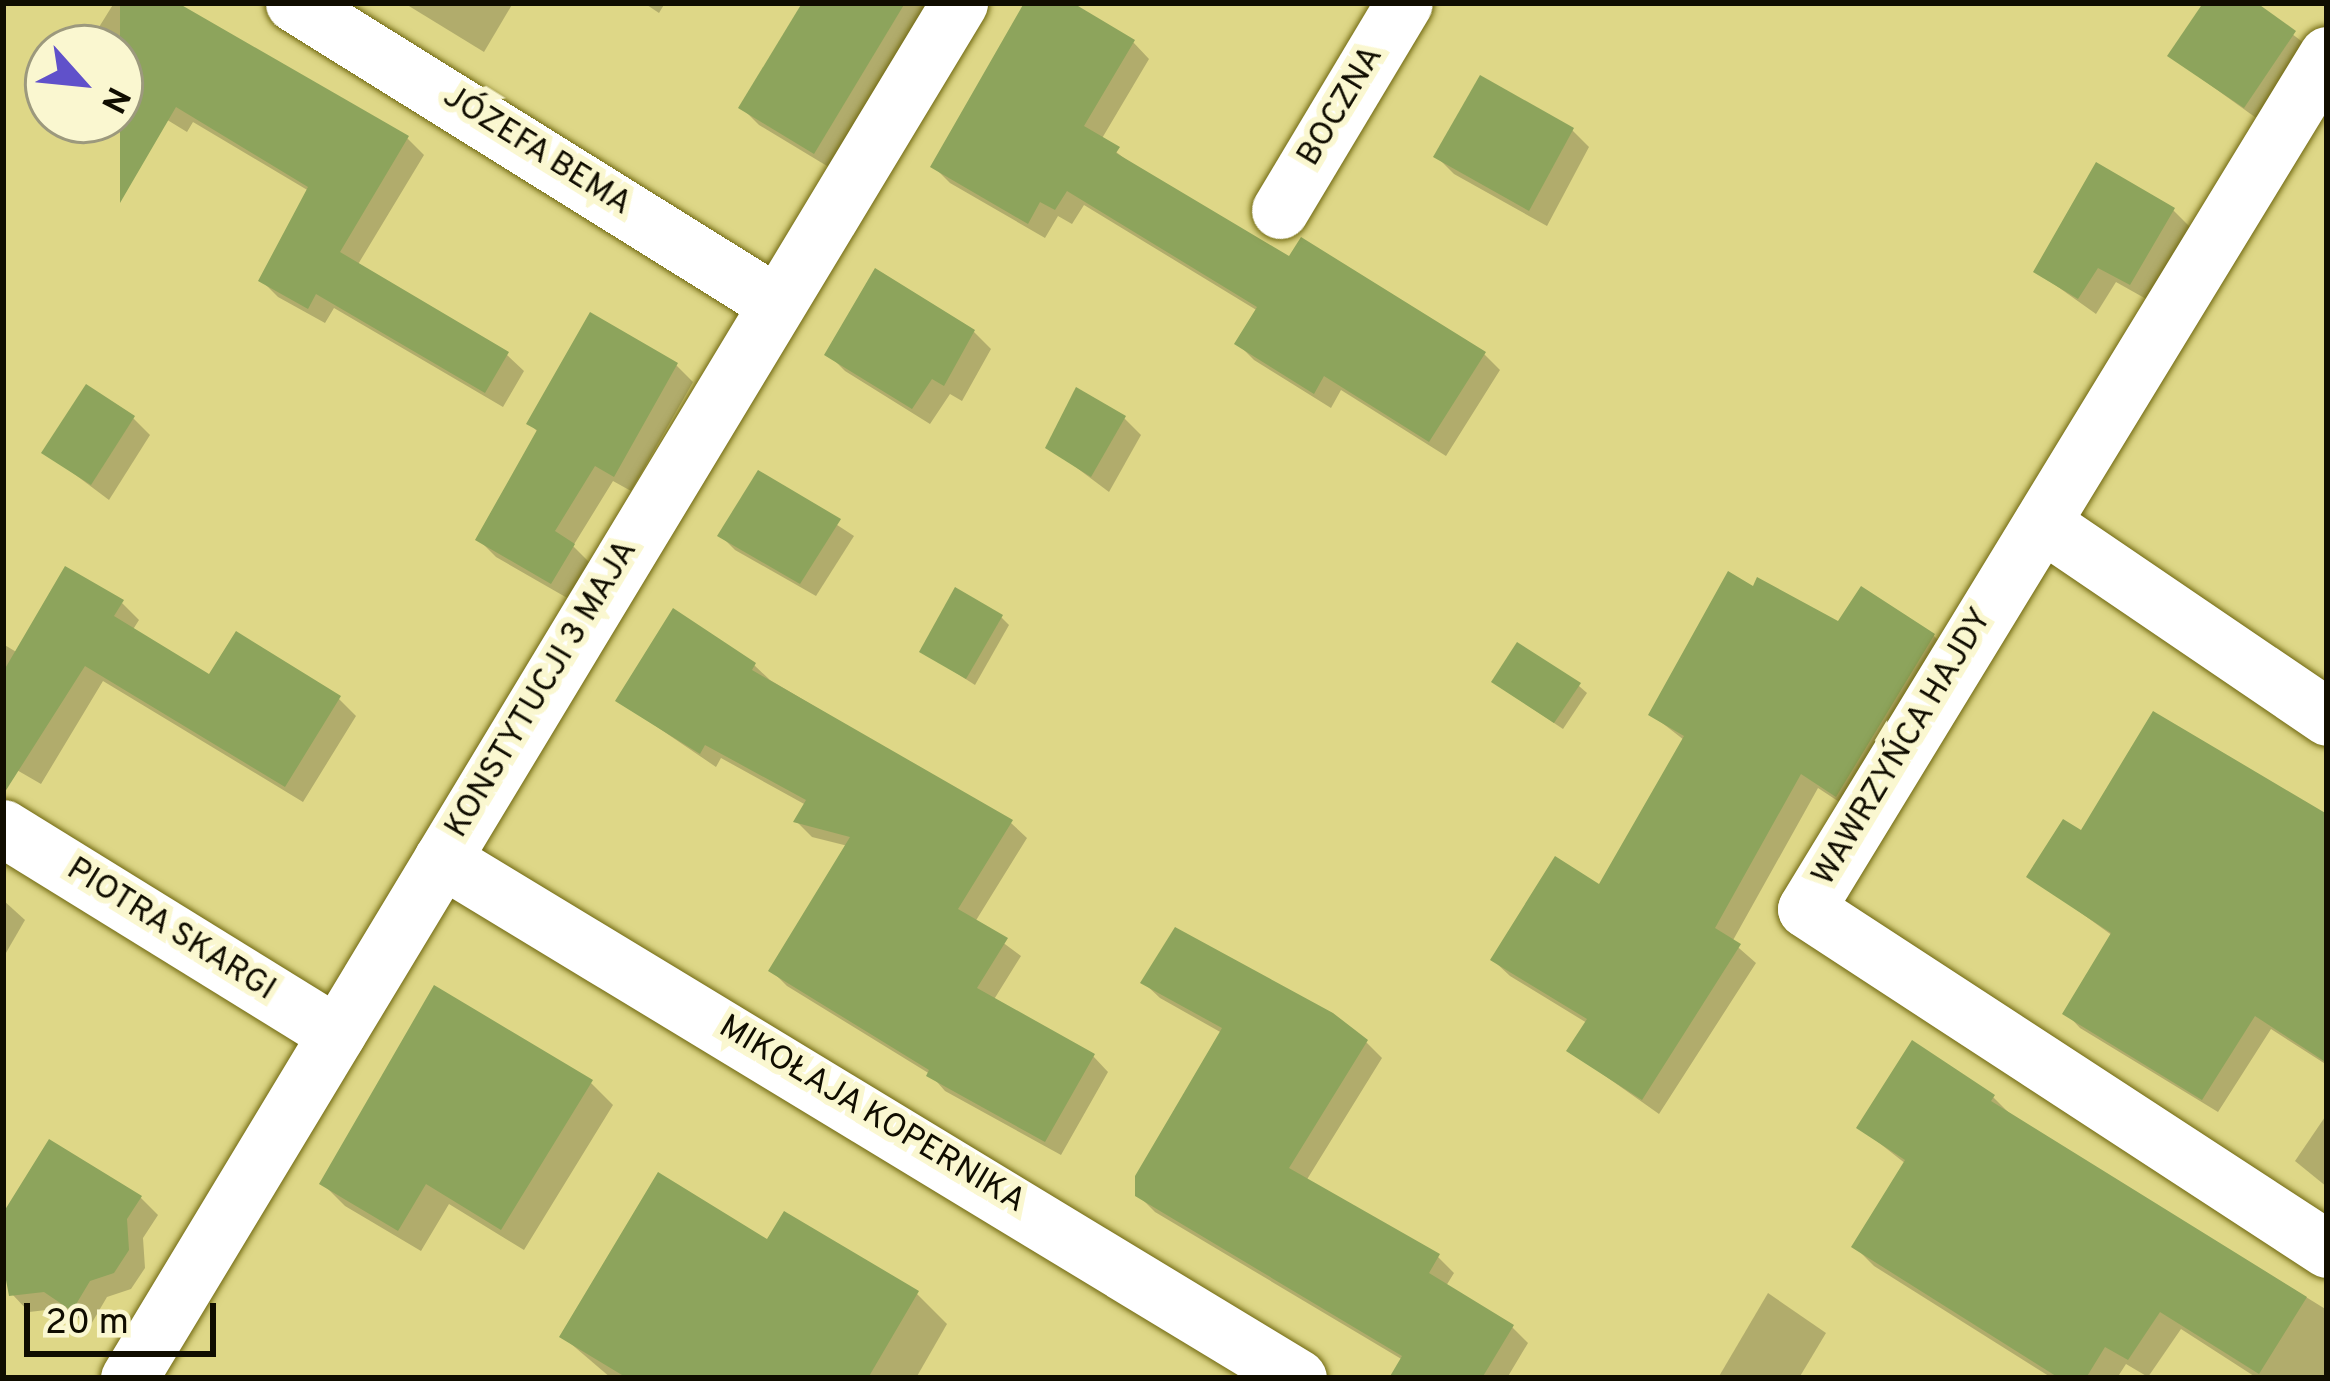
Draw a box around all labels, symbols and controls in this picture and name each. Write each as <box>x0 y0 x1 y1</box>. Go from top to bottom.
north arrow <box>24 24 144 144</box>
street label: BOCZNA <box>1291 40 1393 174</box>
street label: JÓZEFA BEMA <box>434 78 638 226</box>
text: N <box>89 79 137 119</box>
street label: KONSTYTUCJI 3 MAJA <box>439 534 647 846</box>
street label: WAWRZYŃCA HAJDY <box>1805 602 2003 894</box>
street label: PIOTRA SKARGI <box>58 851 282 1011</box>
street label: MIKOŁAJA KOPERNIKA <box>710 1008 1032 1224</box>
scale bar <box>30 1279 222 1353</box>
text: 20 m <box>45 1301 129 1347</box>

